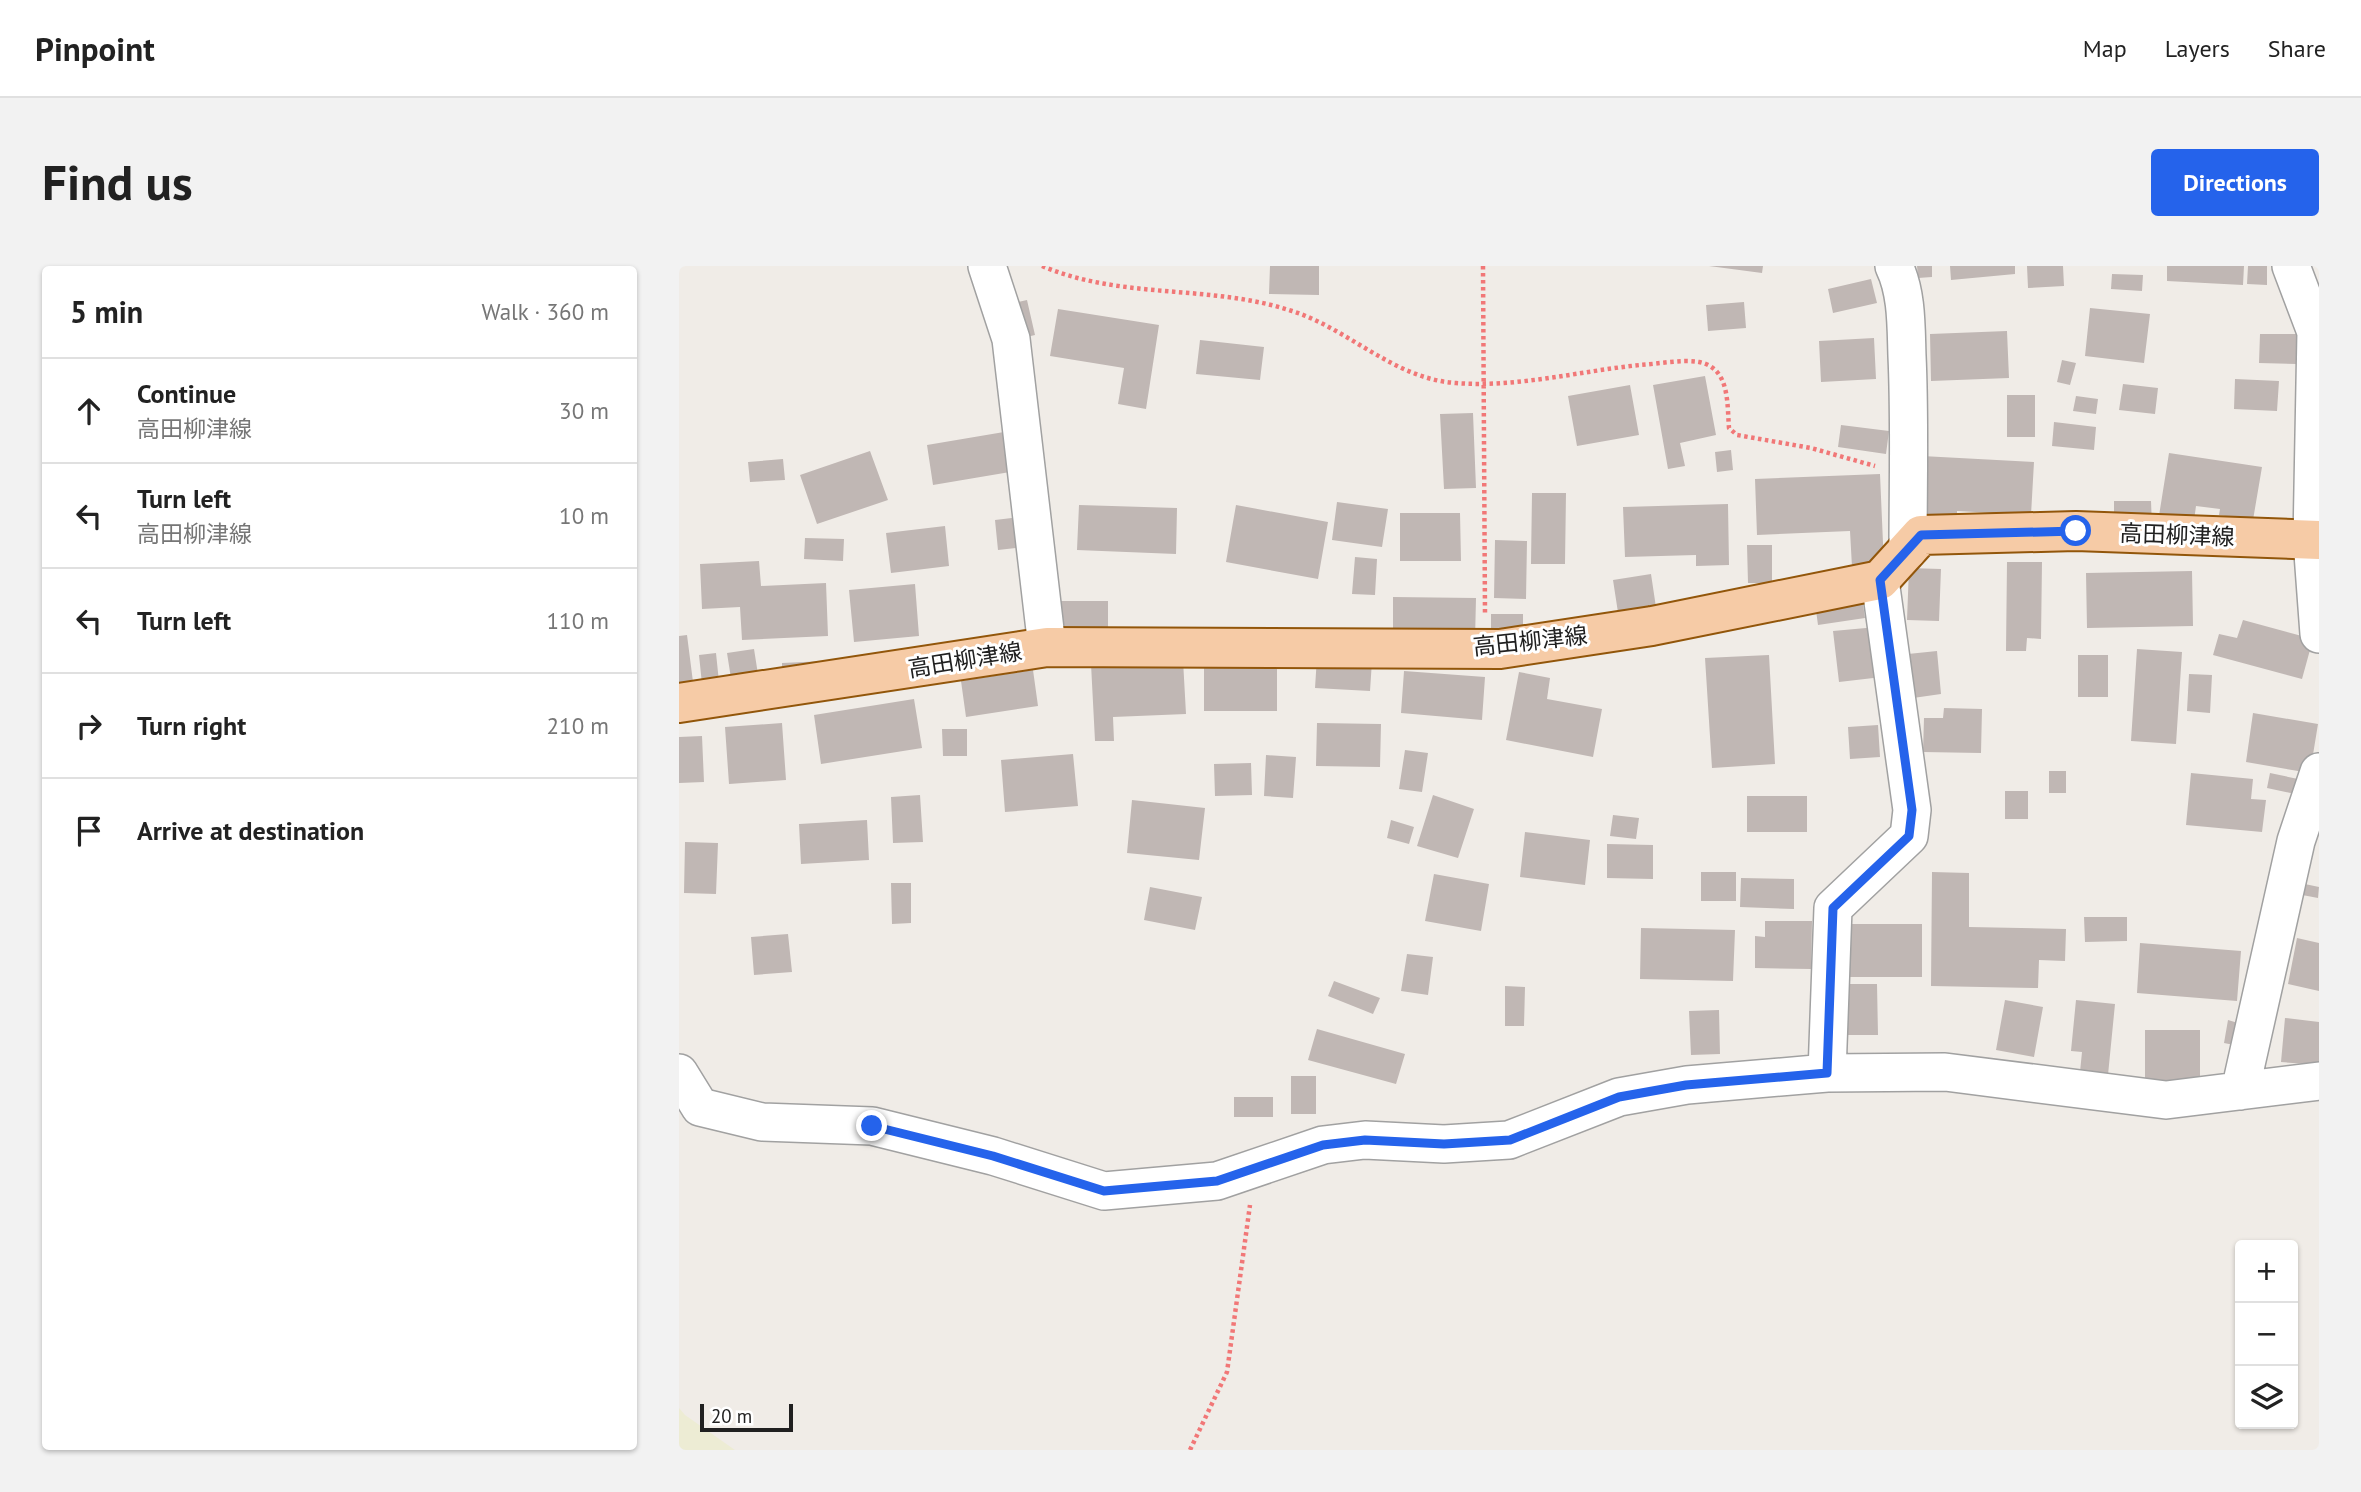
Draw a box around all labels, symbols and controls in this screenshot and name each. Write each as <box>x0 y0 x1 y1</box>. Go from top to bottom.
text: Pinpoint <box>35 27 155 70</box>
text: Map <box>2083 33 2127 64</box>
text: Layers <box>2165 33 2230 64</box>
text: Share <box>2268 33 2326 64</box>
button: Directions <box>2151 149 2319 216</box>
text: Find us <box>42 150 193 214</box>
text: 5 min <box>70 292 143 331</box>
text: Walk · 360 m <box>482 297 609 326</box>
text: Continue <box>137 377 236 410</box>
icon: ahead <box>70 392 108 430</box>
text: 30 m <box>559 396 609 425</box>
text: 高田柳津線 <box>137 414 252 443</box>
text: Turn left <box>137 482 231 515</box>
icon: left <box>70 497 108 535</box>
text: 10 m <box>559 501 609 530</box>
route start <box>2060 515 2091 546</box>
street label: 高田柳津線 <box>2119 518 2235 551</box>
text: 高田柳津線 <box>137 519 252 548</box>
icon: left <box>70 602 108 640</box>
text: Turn left <box>137 604 231 637</box>
text: 110 m <box>547 606 609 635</box>
street label: 高田柳津線 <box>1471 620 1589 661</box>
street label: 高田柳津線 <box>906 636 1024 683</box>
icon: right <box>70 707 108 745</box>
text: Turn right <box>137 709 246 742</box>
text: 210 m <box>547 711 609 740</box>
icon: arrive <box>70 812 108 850</box>
text: Arrive at destination <box>137 814 364 847</box>
route end <box>856 1110 887 1141</box>
map controls <box>2235 1240 2298 1429</box>
button: + <box>2235 1240 2298 1303</box>
button: − <box>2235 1303 2298 1366</box>
button: layers <box>2235 1366 2298 1429</box>
scale bar <box>700 1401 793 1433</box>
text: 20 m <box>711 1404 752 1428</box>

